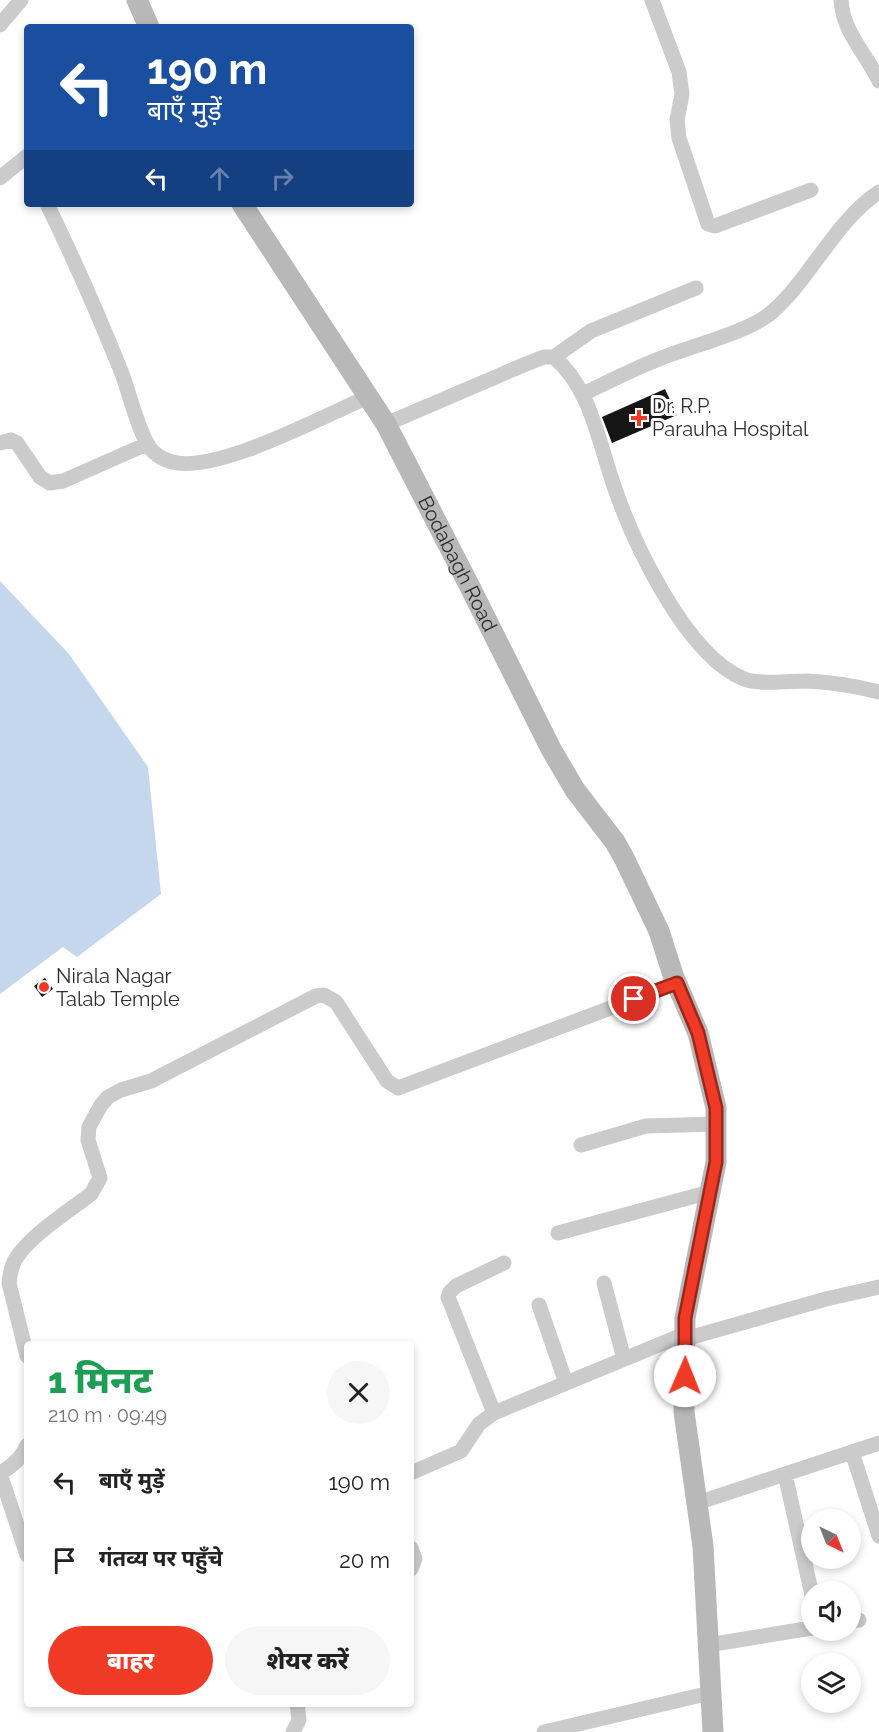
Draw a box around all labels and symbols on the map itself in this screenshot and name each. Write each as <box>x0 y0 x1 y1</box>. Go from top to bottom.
place label: Dr. R.P. Parauha Hospital <box>652 394 809 441</box>
marker: Dr. R.P. Parauha Hospital <box>630 409 648 427</box>
street label: Bodabagh Road <box>413 492 502 635</box>
place label: Nirala Nagar Talab Temple <box>56 964 180 1011</box>
pin <box>608 973 659 1024</box>
marker: Nirala Nagar Talab Temple <box>37 980 51 994</box>
position arrow <box>653 1344 717 1408</box>
north arrow <box>801 1509 861 1569</box>

